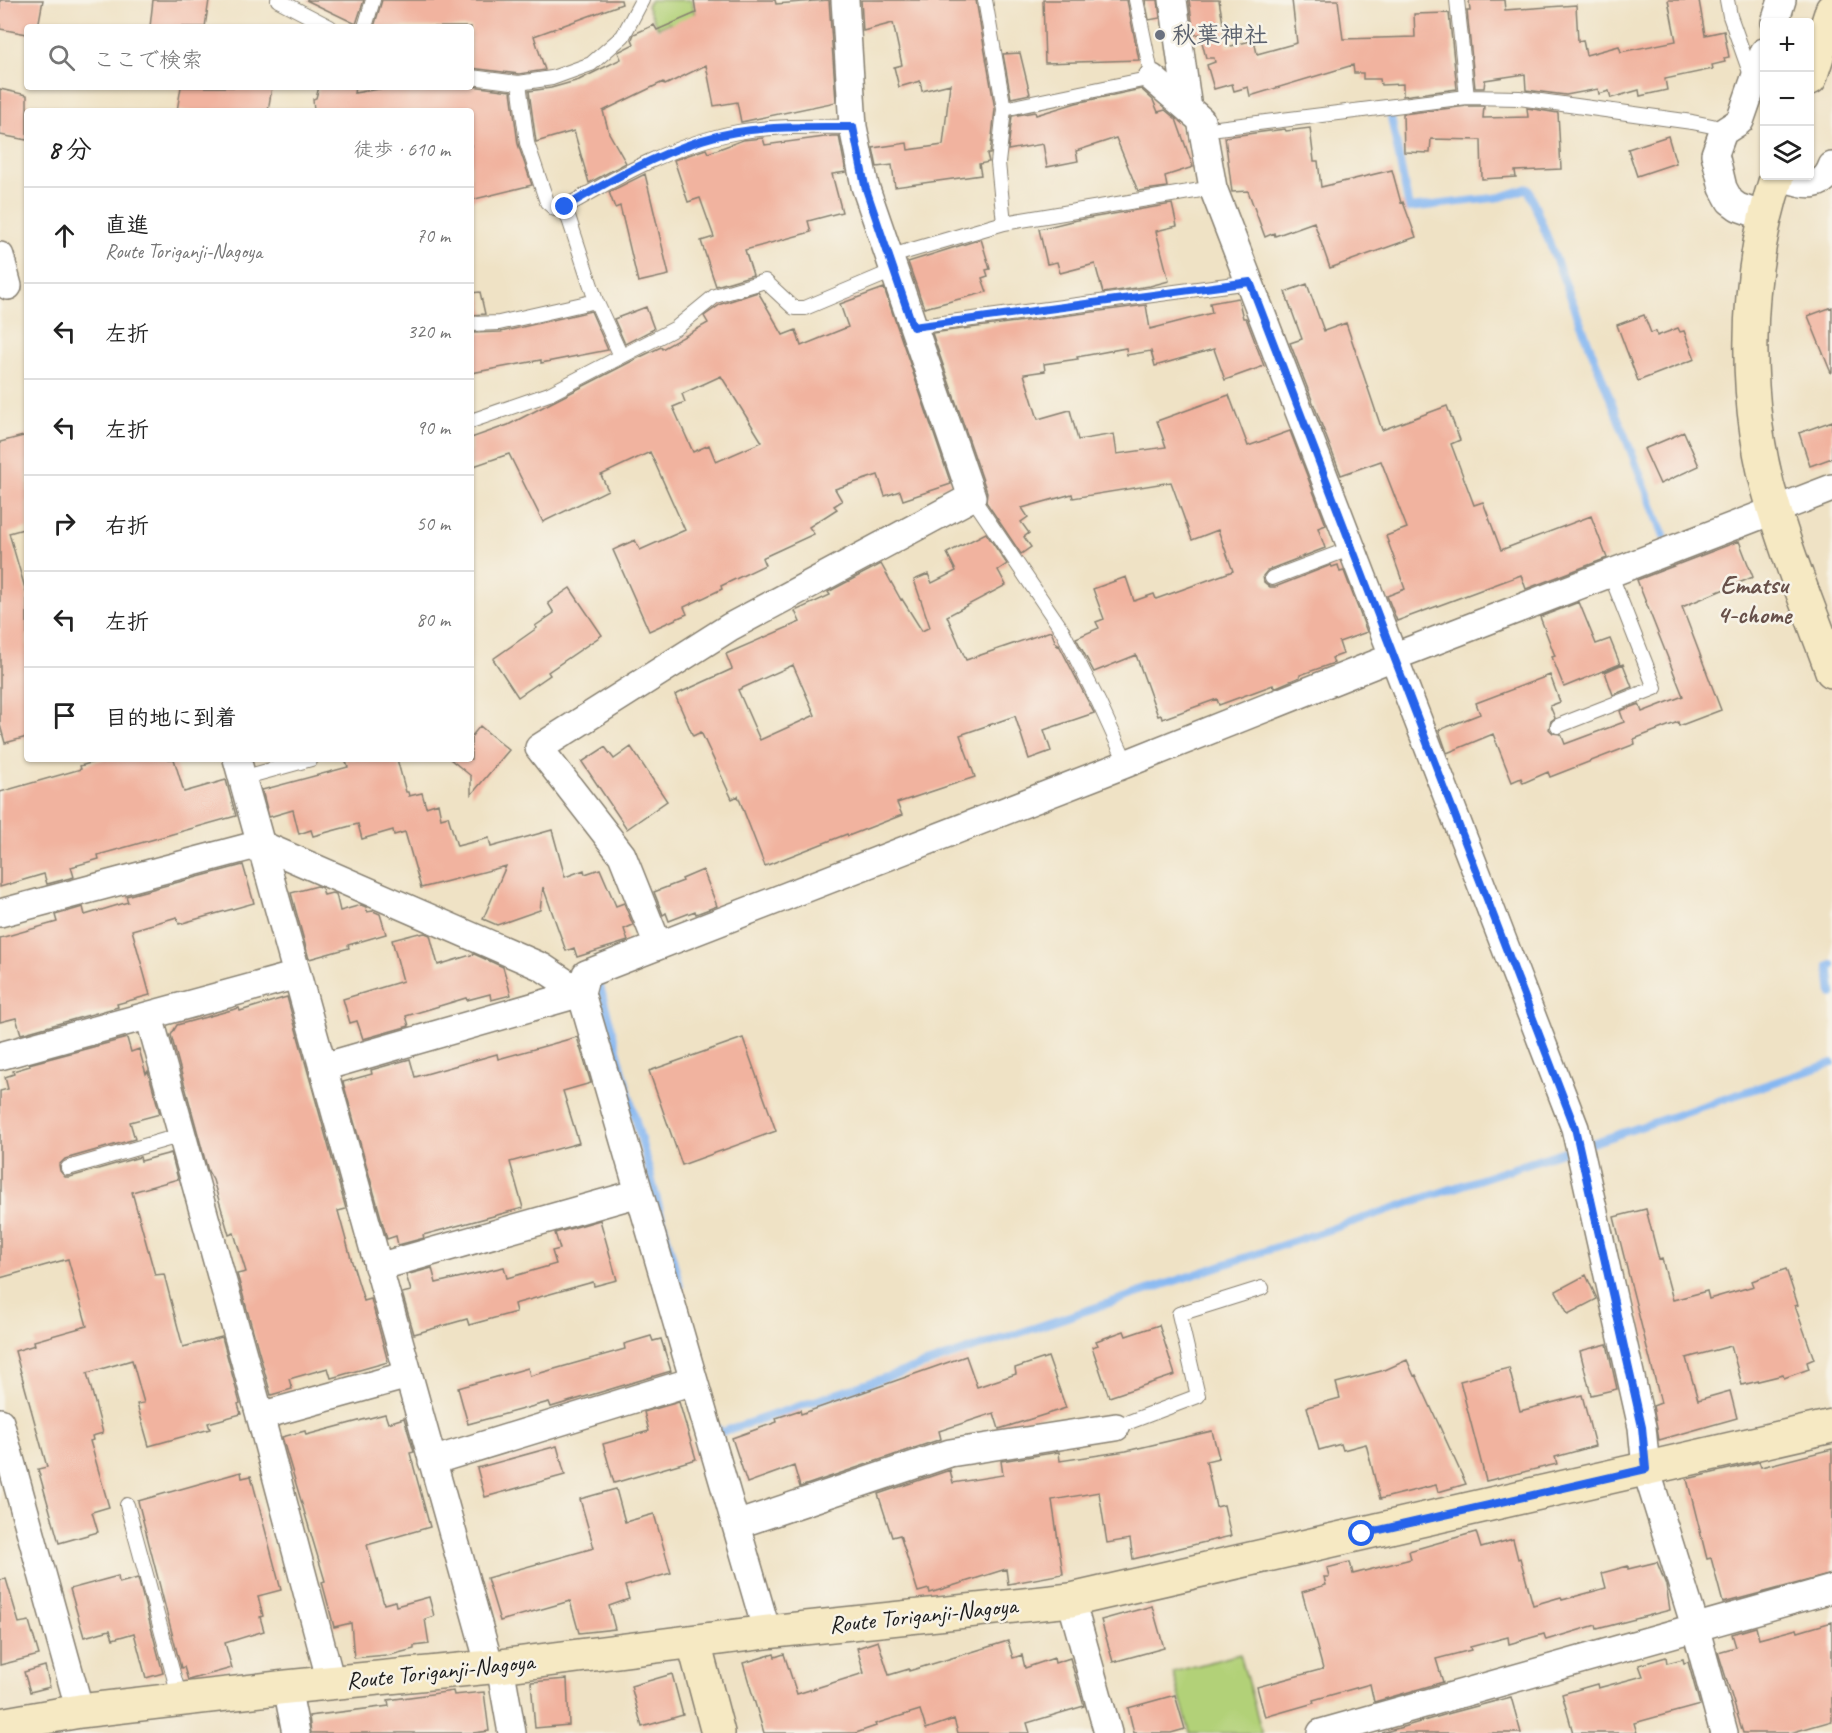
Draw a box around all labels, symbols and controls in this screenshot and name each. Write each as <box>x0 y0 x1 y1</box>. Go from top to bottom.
map controls <box>1760 18 1814 180</box>
button: + <box>1760 18 1814 72</box>
place label: 秋葉神社 <box>1172 20 1268 50</box>
search box <box>24 24 474 90</box>
marker: 秋葉神社 <box>1153 28 1167 42</box>
icon: search <box>45 41 78 74</box>
text: ここで検索 <box>93 46 203 74</box>
button: − <box>1760 72 1814 126</box>
button: layers <box>1760 126 1814 180</box>
text: 8 分 <box>48 133 92 166</box>
text: 徒歩 · 610 m <box>354 137 450 162</box>
route end <box>551 193 577 219</box>
text: 直進 <box>105 211 149 239</box>
icon: ahead <box>48 219 81 252</box>
text: 70 m <box>416 223 450 248</box>
text: Route Toriganji-Nagoya <box>105 239 262 264</box>
icon: left <box>48 315 81 348</box>
text: 320 m <box>407 319 450 344</box>
text: 左折 <box>105 320 149 348</box>
icon: left <box>48 411 81 444</box>
text: 90 m <box>416 415 450 440</box>
text: 左折 <box>105 416 149 444</box>
icon: right <box>48 507 81 540</box>
text: 50 m <box>416 511 450 536</box>
text: 右折 <box>105 512 149 540</box>
district label: Ematsu 4-chome <box>1717 568 1794 631</box>
icon: left <box>48 603 81 636</box>
text: 80 m <box>416 607 450 632</box>
text: 左折 <box>105 608 149 636</box>
icon: arrive <box>48 699 81 732</box>
text: 目的地に到着 <box>105 704 237 732</box>
route start <box>1348 1520 1374 1546</box>
street label: Route Toriganji-Nagoya <box>828 1590 1021 1640</box>
street label: Route Toriganji-Nagoya <box>345 1646 538 1696</box>

